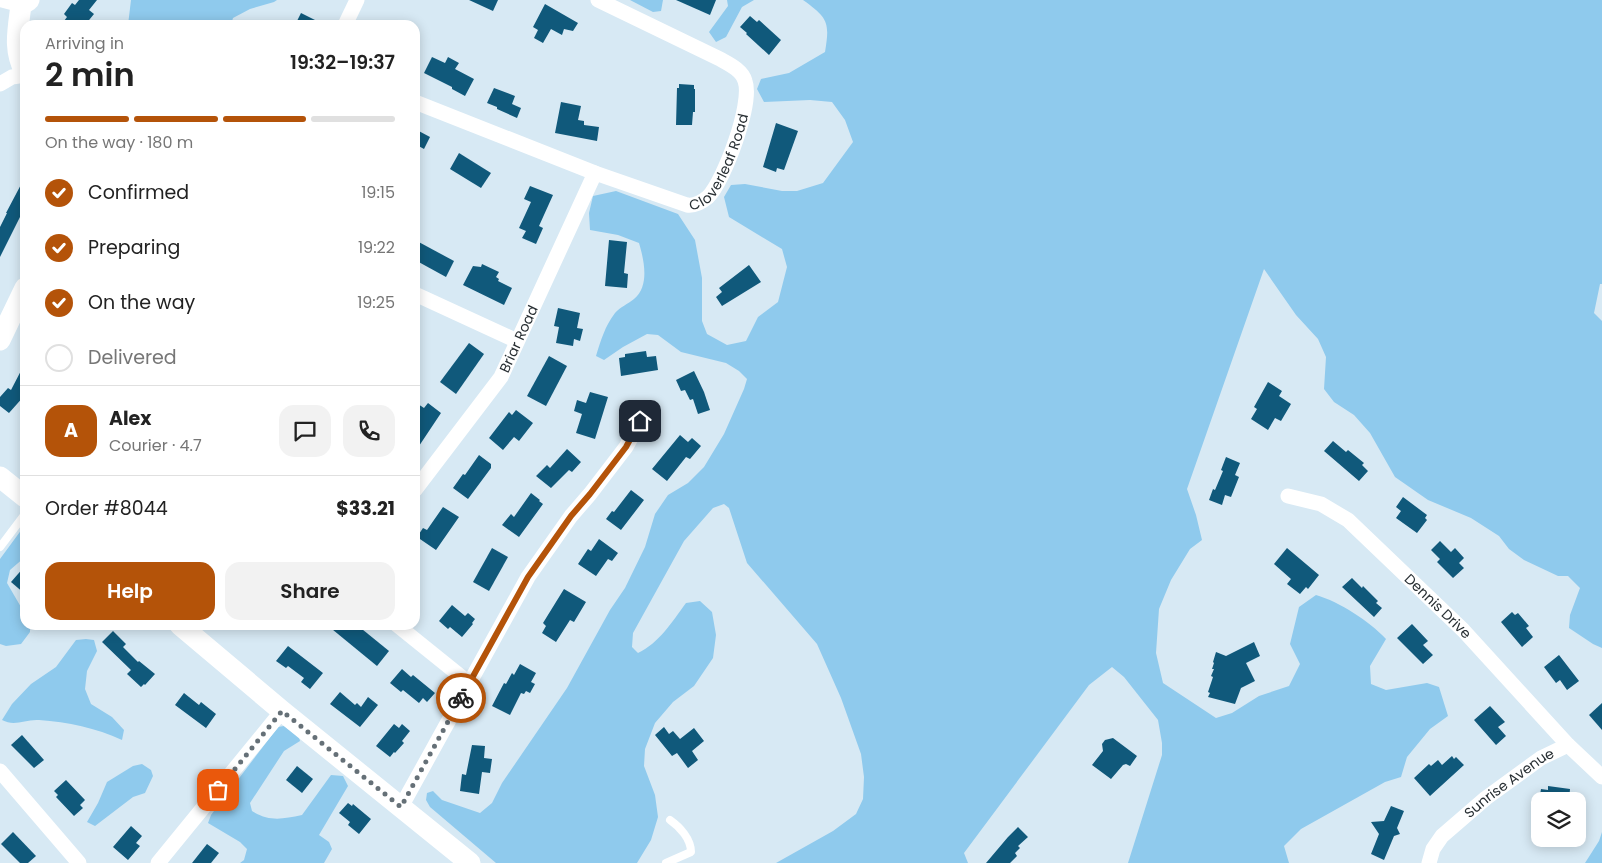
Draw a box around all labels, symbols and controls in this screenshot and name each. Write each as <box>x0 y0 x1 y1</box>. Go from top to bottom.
text: Arriving in <box>45 32 124 55</box>
text: 19:32–19:37 <box>290 49 395 76</box>
text: 2 min <box>45 52 135 97</box>
street label: Cloverleaf Road <box>687 112 753 215</box>
text: On the way · 180 m <box>45 131 193 154</box>
icon: check <box>45 179 73 207</box>
text: Confirmed <box>88 179 189 206</box>
text: 19:15 <box>361 181 395 204</box>
icon: check <box>45 234 73 262</box>
text: Preparing <box>88 234 180 261</box>
text: 19:22 <box>358 236 395 259</box>
icon: check <box>45 289 73 317</box>
text: On the way <box>88 289 195 316</box>
text: 19:25 <box>357 291 395 314</box>
street label: Briar Road <box>494 302 543 376</box>
text: Delivered <box>88 344 177 371</box>
pin <box>619 400 661 442</box>
text: Alex <box>109 405 151 432</box>
button: chat <box>279 405 331 457</box>
button: phone <box>343 405 395 457</box>
icon: home <box>626 407 654 435</box>
text: A <box>64 417 78 444</box>
text: Courier · 4.7 <box>109 434 202 457</box>
text: Order #8044 <box>45 495 168 522</box>
text: $33.21 <box>336 495 395 522</box>
button: Help <box>45 562 215 620</box>
button: Share <box>225 562 395 620</box>
street label: Dennis Drive <box>1400 569 1476 643</box>
courier <box>436 673 486 723</box>
icon: bike <box>447 684 475 712</box>
street label: Sunrise Avenue <box>1460 743 1557 823</box>
pin <box>197 769 239 811</box>
icon: bag <box>204 776 232 804</box>
map controls <box>1531 792 1586 847</box>
button: layers <box>1531 792 1586 847</box>

